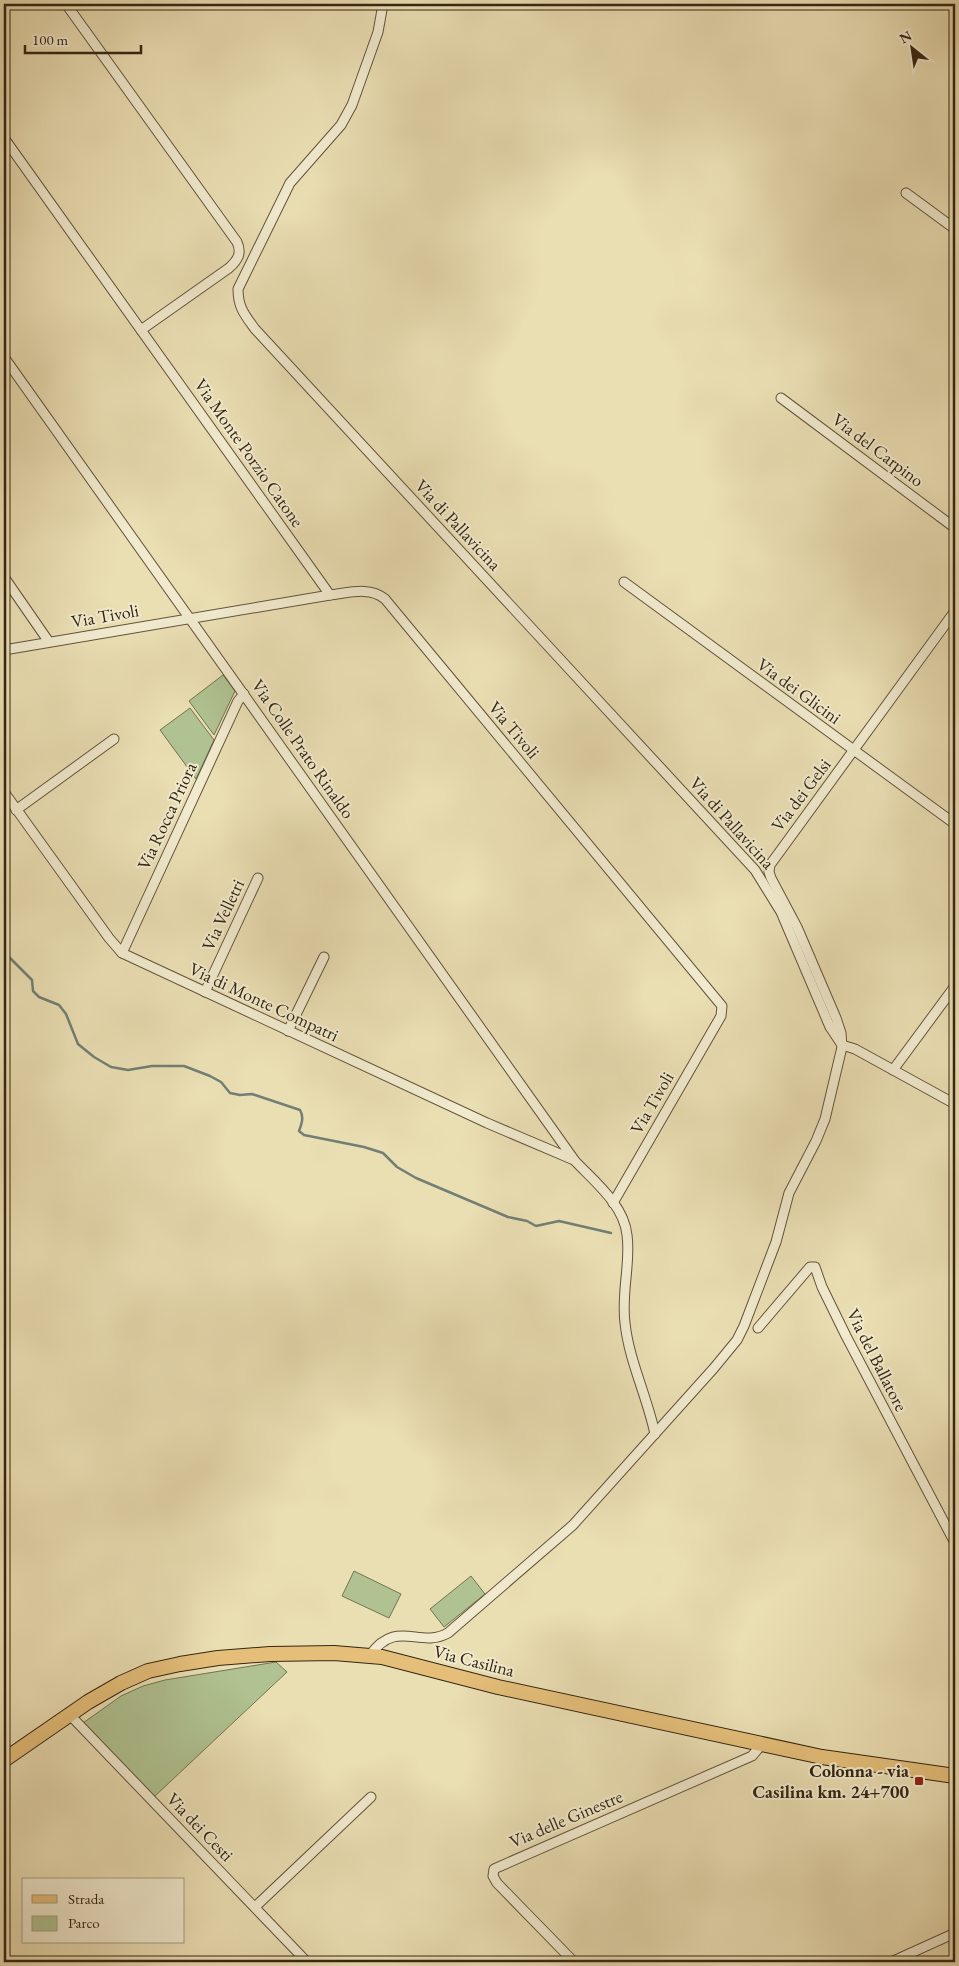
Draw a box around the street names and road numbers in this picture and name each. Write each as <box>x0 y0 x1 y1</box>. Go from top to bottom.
street label: Via Monte Porzio Catone <box>189 374 309 531</box>
street label: Via del Carpino <box>828 408 929 492</box>
street label: Via di Pallavicina <box>410 474 507 576</box>
street label: Via Tivoli <box>69 598 141 633</box>
street label: Via dei Glicini <box>753 652 846 729</box>
street label: Via Colle Prato Rinaldo <box>247 674 360 823</box>
street label: Via Tivoli <box>484 696 545 764</box>
street label: Via dei Gelsi <box>766 753 836 836</box>
street label: Via Rocca Priora <box>132 758 202 873</box>
street label: Via di Pallavicina <box>685 772 780 874</box>
street label: Via Velletri <box>196 875 249 954</box>
street label: Via di Monte Compatri <box>186 957 343 1047</box>
street label: Via Tivoli <box>625 1067 679 1138</box>
street label: Via del Ballatore <box>842 1305 913 1415</box>
street label: Via Casilina <box>431 1639 518 1682</box>
street label: Via delle Ginestre <box>506 1784 626 1853</box>
street label: Via dei Cesti <box>162 1787 239 1866</box>

